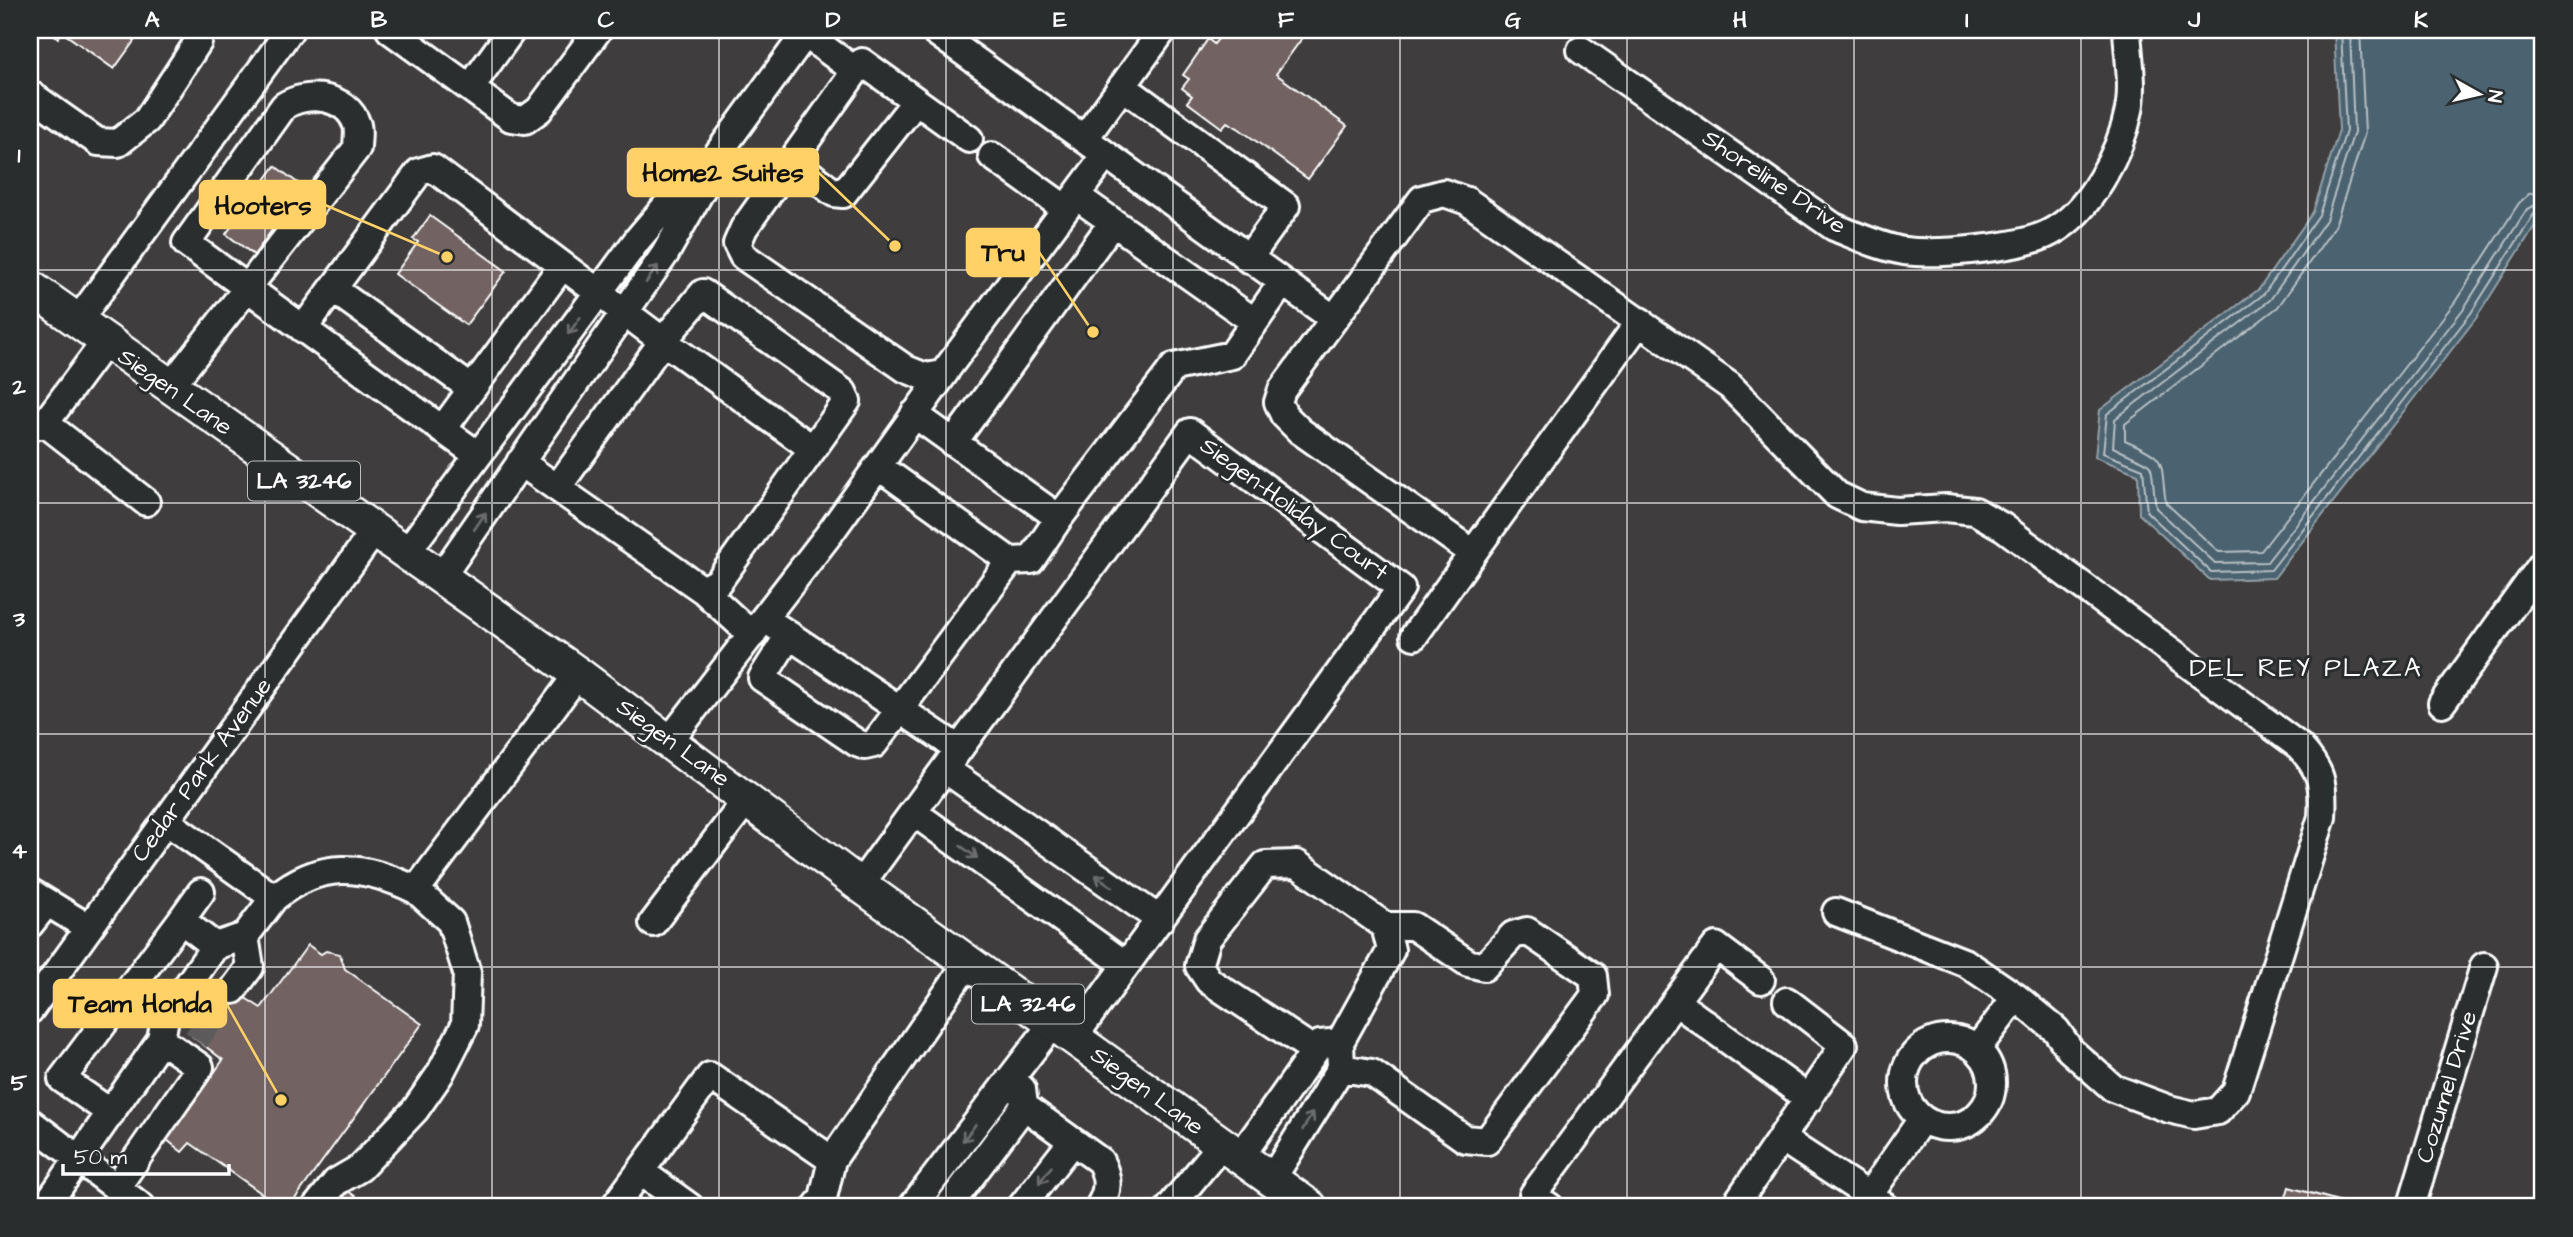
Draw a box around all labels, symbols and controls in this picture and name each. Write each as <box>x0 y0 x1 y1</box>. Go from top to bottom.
text: A <box>145 4 160 36</box>
text: B <box>371 4 388 36</box>
text: C <box>598 4 615 36</box>
text: D <box>826 4 841 36</box>
text: E <box>1053 4 1067 36</box>
text: F <box>1278 4 1295 36</box>
text: G <box>1505 4 1521 36</box>
text: H <box>1733 4 1747 36</box>
text: I <box>1965 4 1969 36</box>
text: J <box>2187 4 2201 36</box>
text: K <box>2414 4 2429 36</box>
north arrow <box>2444 60 2514 130</box>
text: N <box>2480 88 2509 104</box>
street label: Shoreline Drive <box>1695 121 1853 243</box>
text: 1 <box>18 139 21 171</box>
callout: Home2 Suites <box>628 149 818 196</box>
text: Home2 Suites <box>642 155 804 191</box>
callout: Hooters <box>200 181 325 228</box>
text: Hooters <box>215 188 311 224</box>
callout: Tru <box>967 229 1039 276</box>
text: Tru <box>980 235 1025 271</box>
one-way arrow <box>645 265 659 284</box>
one-way arrow <box>566 316 581 335</box>
street label: Siegen Lane <box>110 340 239 445</box>
text: 2 <box>11 371 26 403</box>
street label: Siegen-Holiday Court <box>1192 429 1395 590</box>
road number: LA 3246 <box>248 461 360 500</box>
one-way arrow <box>473 512 487 531</box>
text: 3 <box>12 603 25 635</box>
district label: DEL REY PLAZA <box>2189 650 2423 686</box>
street label: Cedar Park Avenue <box>123 671 281 869</box>
street label: Siegen Lane <box>609 690 737 797</box>
text: 4 <box>11 835 27 867</box>
one-way arrow <box>959 844 978 859</box>
one-way arrow <box>1095 873 1114 888</box>
callout: Team Honda <box>54 980 226 1027</box>
road number: LA 3246 <box>972 984 1084 1023</box>
text: Team Honda <box>67 986 213 1022</box>
street label: Cozumel Drive <box>2408 1007 2486 1167</box>
street label: Siegen Lane <box>1083 1038 1211 1145</box>
text: 5 <box>11 1067 28 1099</box>
one-way arrow <box>1301 1112 1316 1131</box>
one-way arrow <box>962 1123 977 1142</box>
scale bar <box>63 1132 229 1176</box>
text: 50 m <box>74 1143 128 1172</box>
one-way arrow <box>1038 1165 1053 1183</box>

